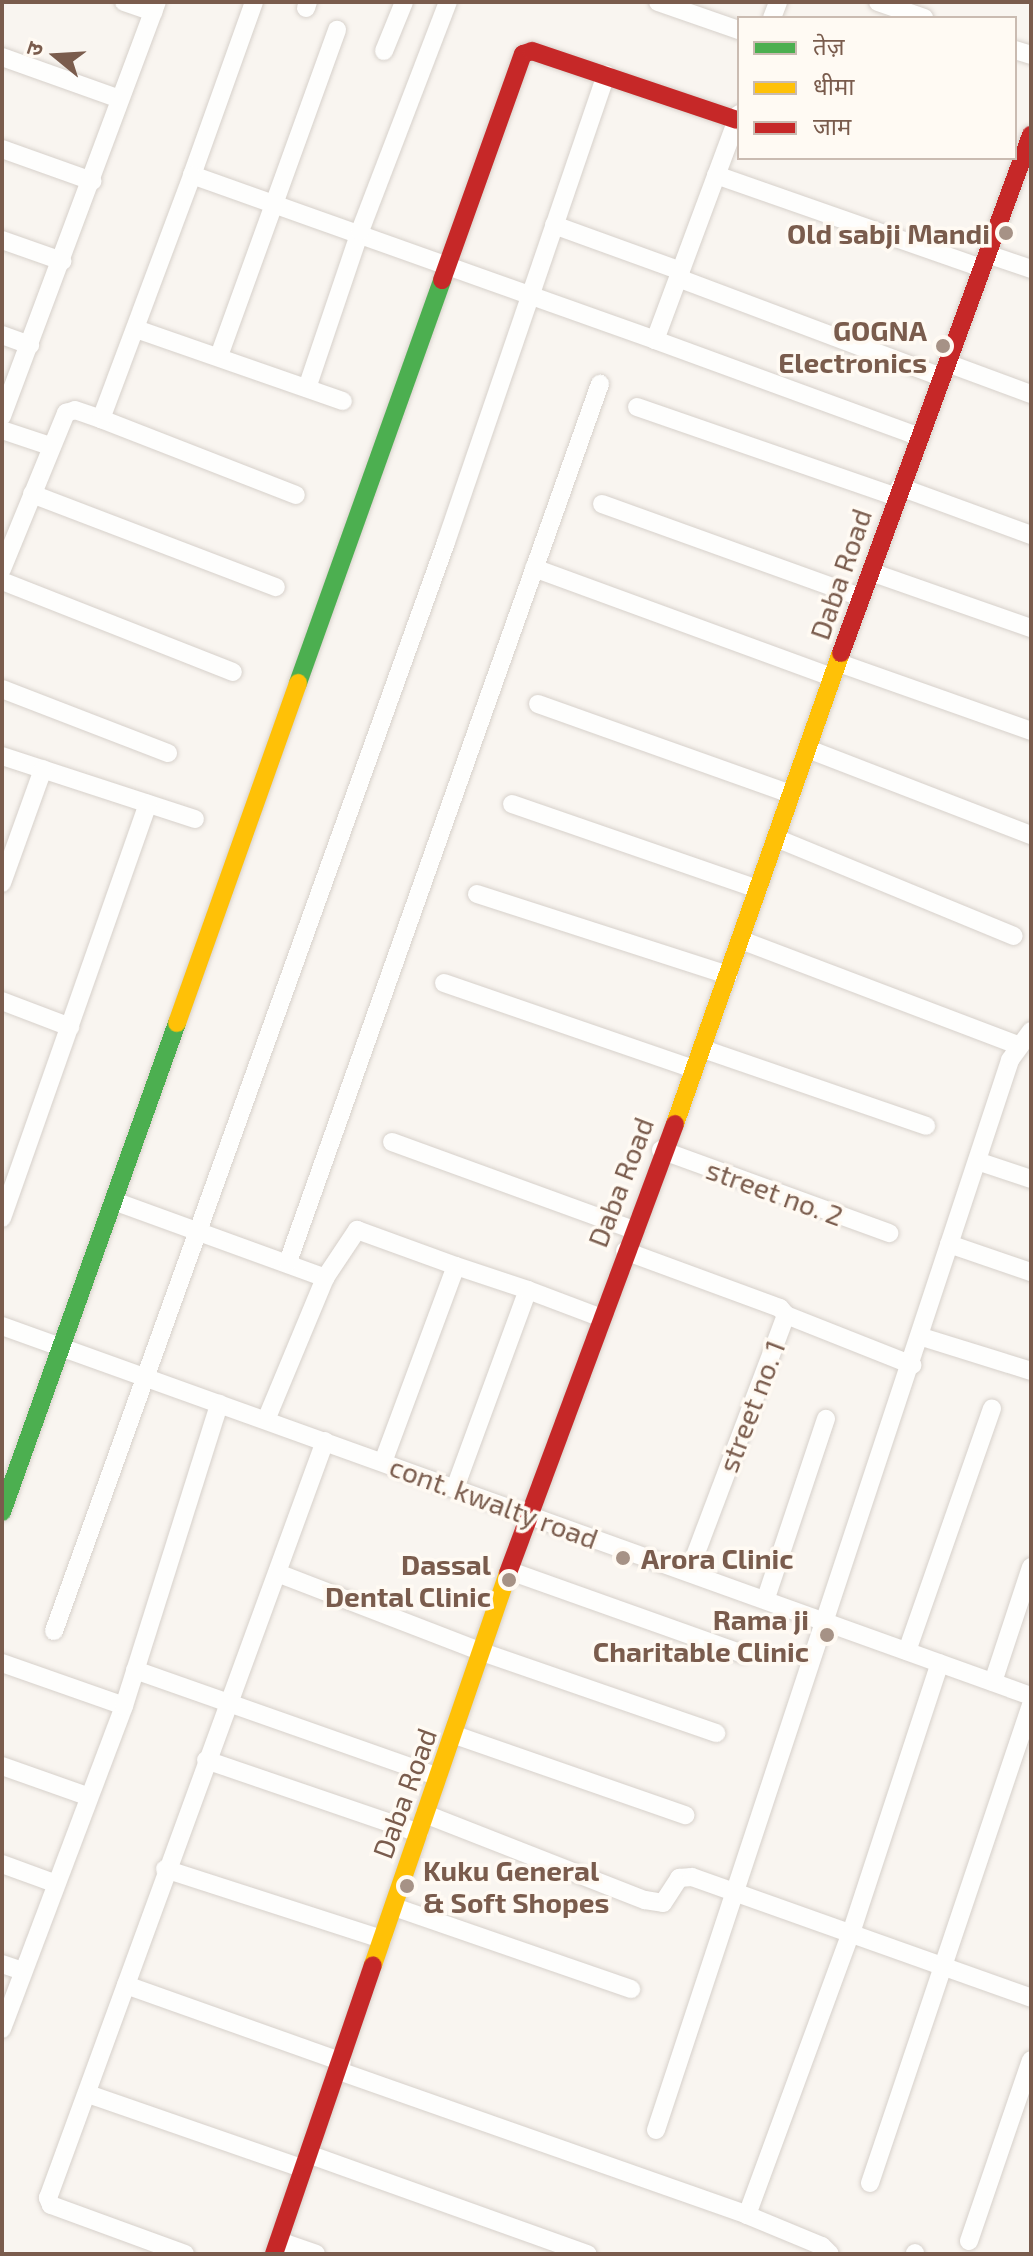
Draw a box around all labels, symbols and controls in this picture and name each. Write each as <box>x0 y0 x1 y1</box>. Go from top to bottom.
north arrow <box>16 16 96 96</box>
legend <box>737 16 1017 160</box>
text: तेज़ <box>813 31 845 60</box>
text: उ <box>19 38 48 59</box>
text: धीमा <box>813 71 855 100</box>
text: जाम <box>813 111 851 140</box>
place label: Old sabji Mandi <box>787 216 990 250</box>
marker: Old sabji Mandi <box>997 224 1015 242</box>
place label: GOGNA Electronics <box>778 313 927 379</box>
marker: GOGNA Electronics <box>934 337 952 355</box>
street label: Daba Road <box>802 504 878 644</box>
street label: Daba Road <box>580 1112 660 1252</box>
street label: street no. 2 <box>702 1152 848 1232</box>
street label: street no. 1 <box>710 1335 792 1477</box>
street label: cont. kwalty road <box>385 1449 603 1555</box>
place label: Arora Clinic <box>641 1541 794 1575</box>
place label: Dassal Dental Clinic <box>324 1547 491 1613</box>
marker: Arora Clinic <box>612 1547 634 1569</box>
marker: Dassal Dental Clinic <box>498 1569 520 1591</box>
place label: Rama ji Charitable Clinic <box>593 1602 809 1668</box>
marker: Rama ji Charitable Clinic <box>816 1624 838 1646</box>
street label: Daba Road <box>365 1723 443 1863</box>
place label: Kuku General & Soft Shopes <box>423 1853 609 1919</box>
marker: Kuku General & Soft Shopes <box>398 1877 416 1895</box>

